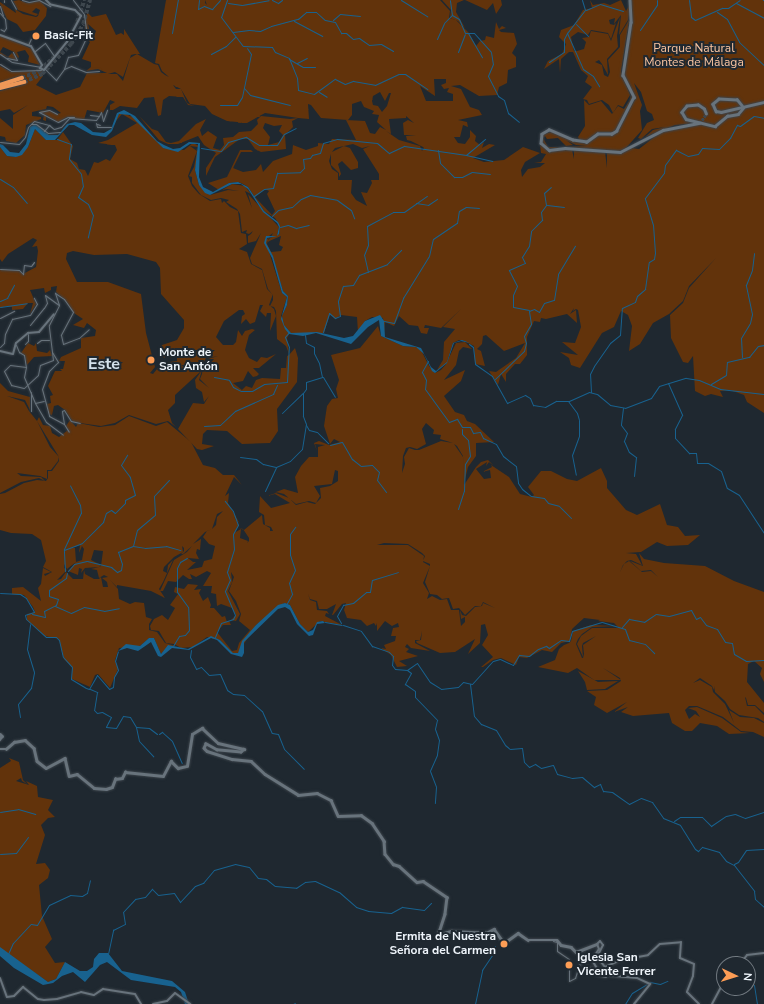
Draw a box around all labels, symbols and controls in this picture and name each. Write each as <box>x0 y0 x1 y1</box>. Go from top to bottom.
place label: Basic-Fit <box>44 29 93 43</box>
marker: Basic-Fit <box>31 31 41 41</box>
park label: Parque Natural Montes de Málaga <box>644 42 744 70</box>
place label: Monte de San Antón <box>159 346 218 374</box>
district label: Este <box>88 354 120 374</box>
marker: Monte de San Antón <box>146 355 156 365</box>
place label: Ermita de Nuestra Señora del Carmen <box>390 930 496 958</box>
marker: Ermita de Nuestra Señora del Carmen <box>499 939 509 949</box>
place label: Iglesia San Vicente Ferrer <box>577 951 656 979</box>
north arrow <box>716 956 756 996</box>
marker: Iglesia San Vicente Ferrer <box>564 960 574 970</box>
text: N <box>740 972 755 981</box>

